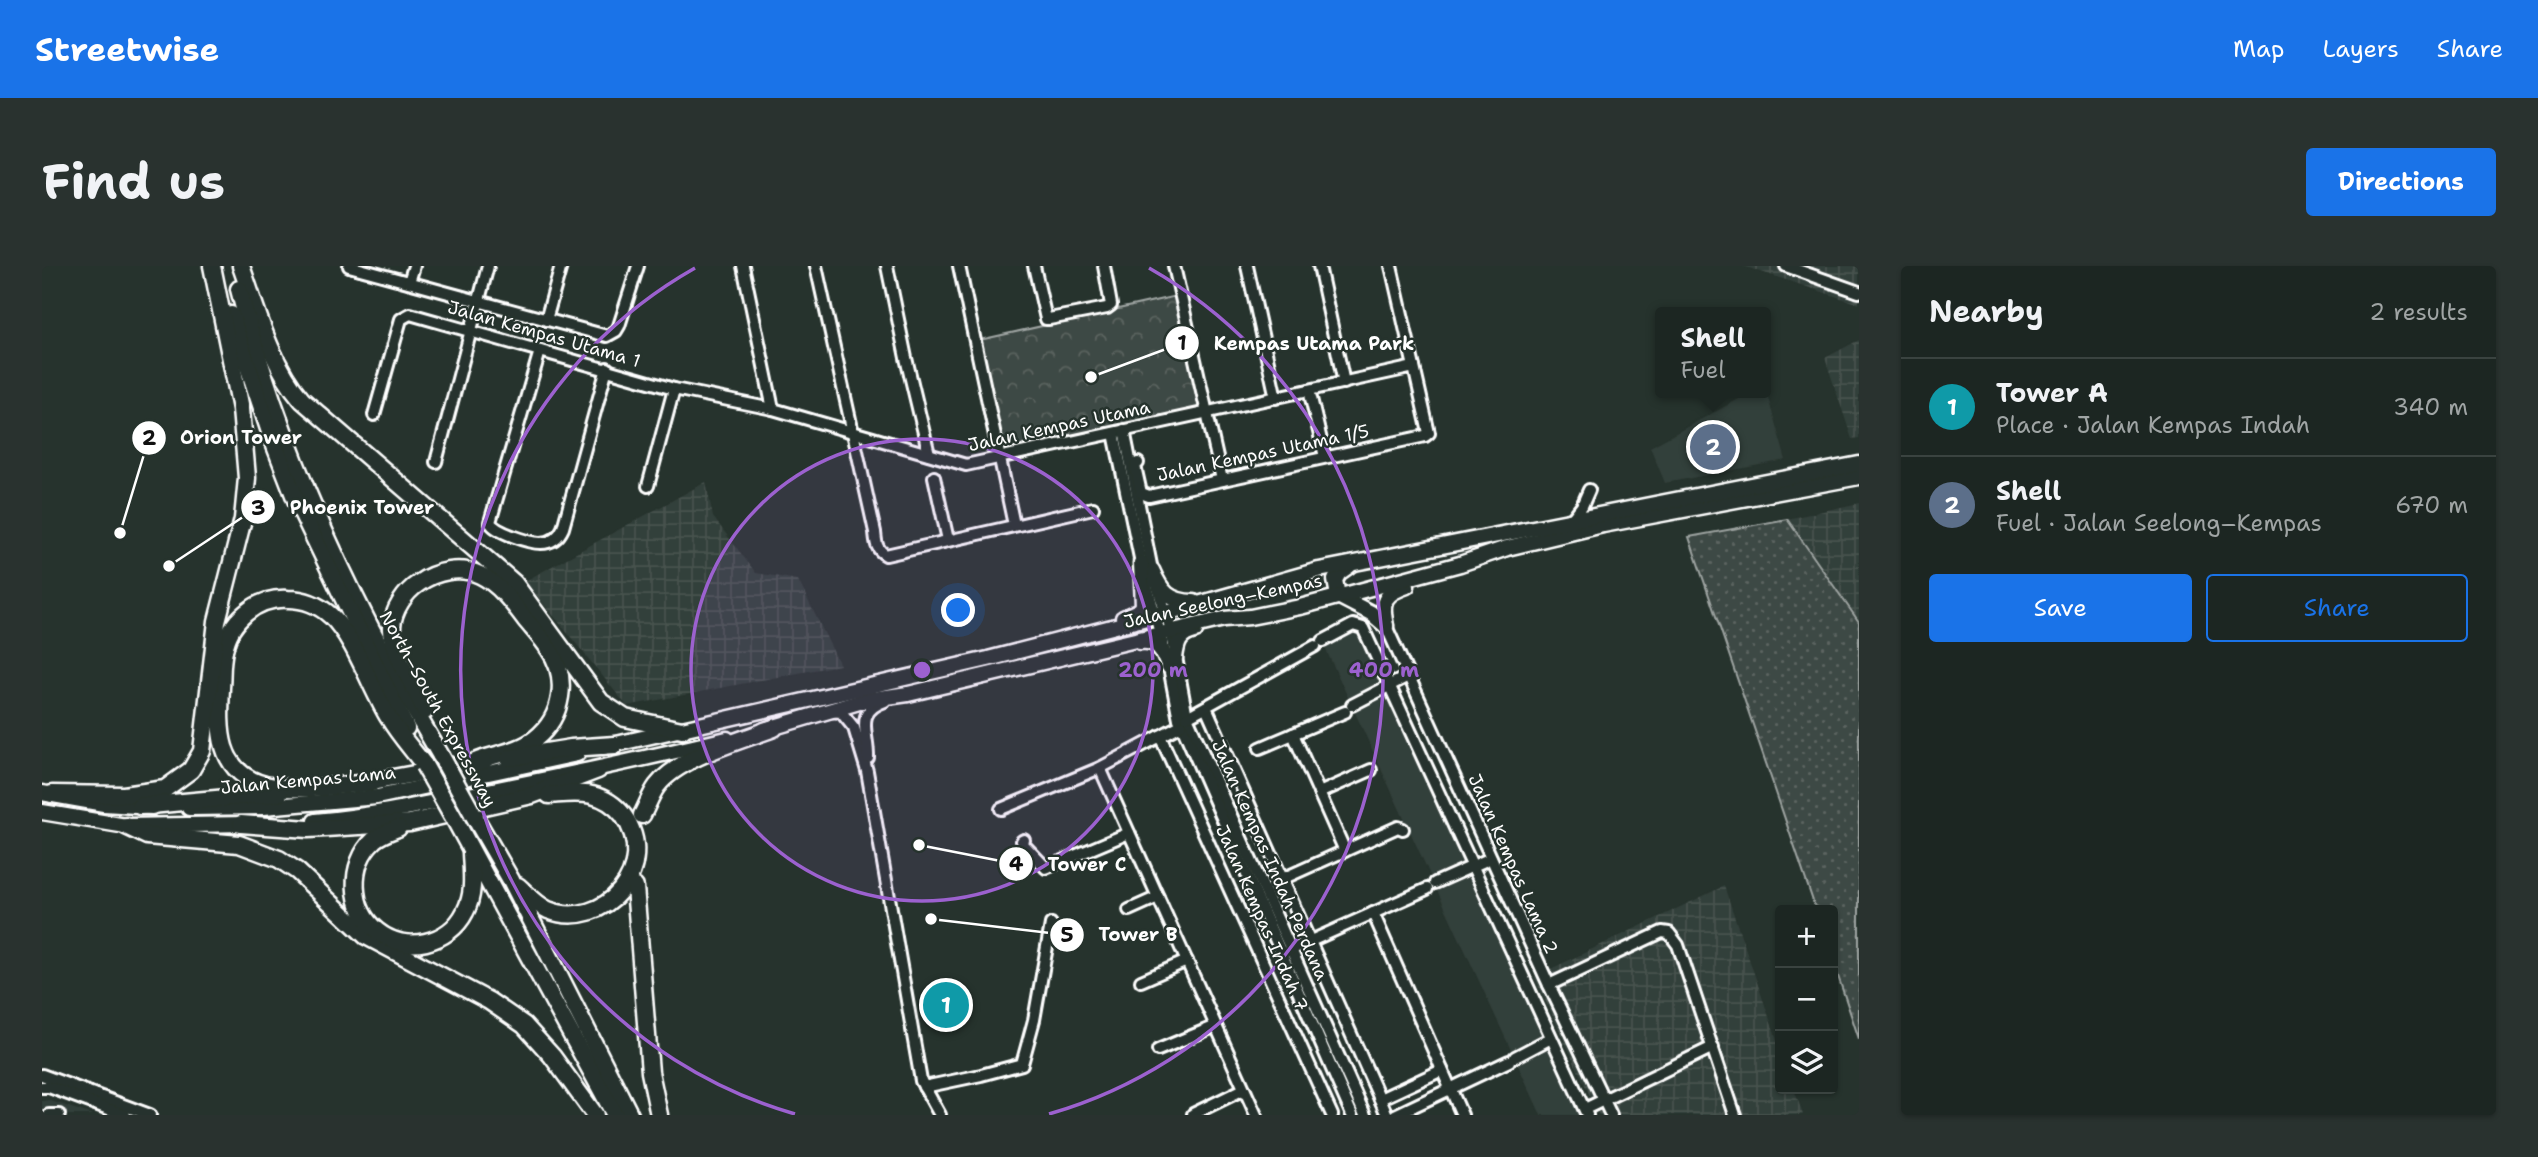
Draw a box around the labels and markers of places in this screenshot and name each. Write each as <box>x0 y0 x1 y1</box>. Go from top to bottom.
callout: Kempas Utama Park <box>1164 323 1428 363</box>
callout: Orion Tower <box>131 418 316 458</box>
pin: 2 <box>1690 421 1736 473</box>
callout: Phoenix Tower <box>241 487 448 527</box>
centre of rings <box>910 658 934 682</box>
callout: Tower C <box>998 844 1140 884</box>
callout: Tower B <box>1050 915 1192 955</box>
pin: 1 <box>923 979 969 1031</box>

